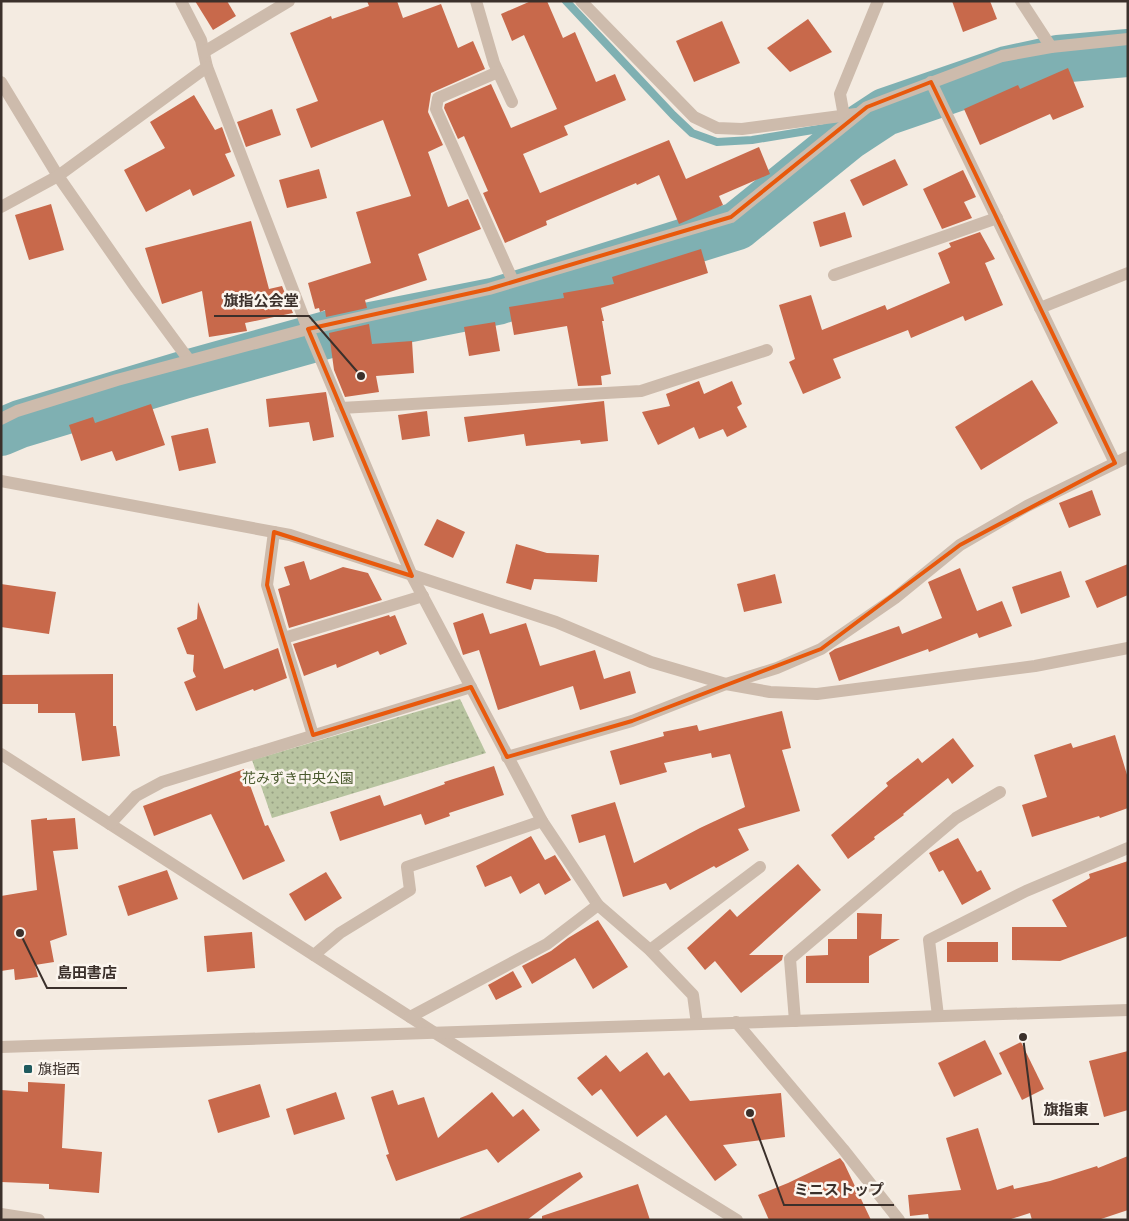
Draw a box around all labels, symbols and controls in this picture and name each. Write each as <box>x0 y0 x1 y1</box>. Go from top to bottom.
callout: 旗指公会堂 <box>214 286 309 316</box>
text: 旗指公会堂 <box>223 292 299 312</box>
park label: 花みずき中央公園 <box>242 771 354 788</box>
callout: 島田書店 <box>47 958 127 988</box>
text: 島田書店 <box>57 964 117 984</box>
place label: 旗指西 <box>38 1061 80 1079</box>
marker: 旗指西 <box>22 1063 34 1075</box>
callout: 旗指東 <box>1034 1094 1099 1124</box>
text: 旗指東 <box>1043 1101 1089 1121</box>
callout: ミニストップ <box>784 1175 894 1205</box>
text: ミニストップ <box>794 1182 884 1201</box>

